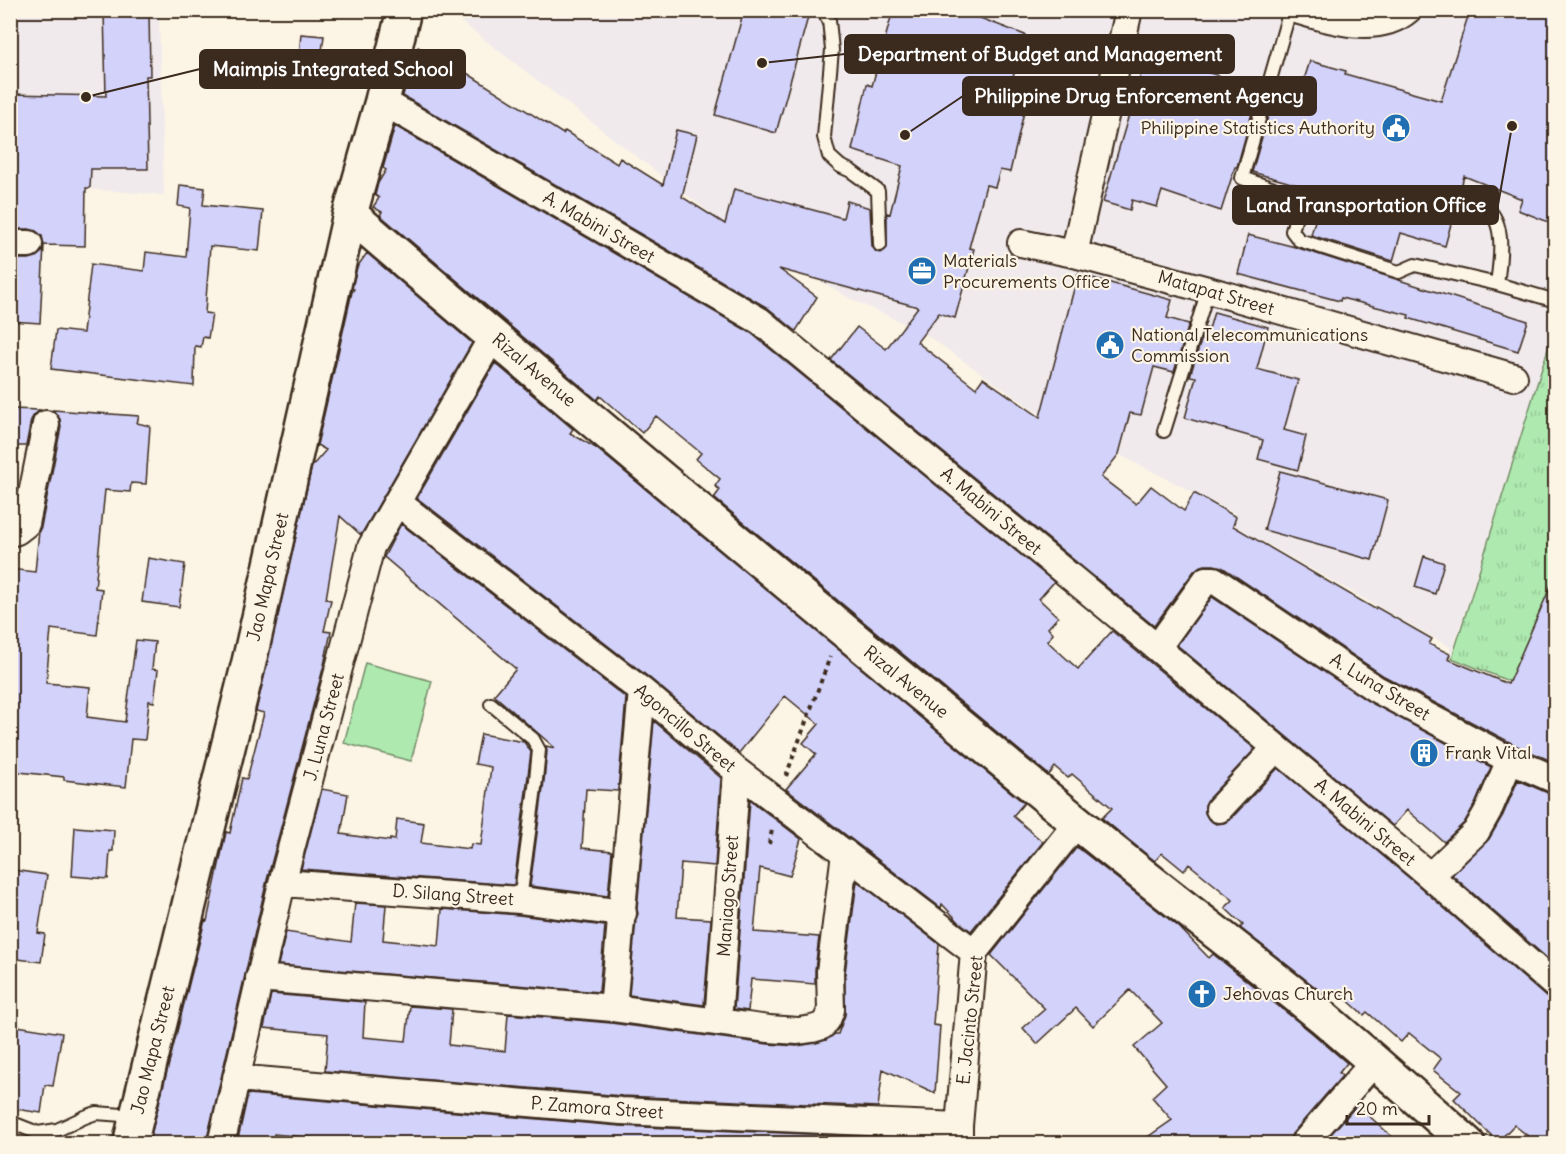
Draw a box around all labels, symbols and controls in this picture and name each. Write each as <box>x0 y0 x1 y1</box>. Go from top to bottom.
callout: Department of Budget and Management <box>845 35 1234 73</box>
text: Department of Budget and Management <box>858 41 1223 66</box>
callout: Maimpis Integrated School <box>200 50 465 88</box>
text: Maimpis Integrated School <box>213 56 453 81</box>
callout: Philippine Drug Enforcement Agency <box>963 77 1316 115</box>
text: Philippine Drug Enforcement Agency <box>974 83 1304 108</box>
public building icon: Philippine Statistics Authority <box>1380 112 1412 144</box>
place label: Philippine Statistics Authority <box>1140 116 1375 139</box>
street label: A. Mabini Street <box>539 185 659 268</box>
callout: Land Transportation Office <box>1233 186 1498 224</box>
text: Land Transportation Office <box>1246 192 1487 217</box>
place label: Materials Procurements Office <box>943 249 1110 293</box>
office icon: Materials Procurements Office <box>906 255 938 287</box>
street label: Matapat Street <box>1155 265 1277 320</box>
place label: National Telecommunications Commission <box>1131 323 1368 367</box>
street label: Rizal Avenue <box>488 328 581 411</box>
public building icon: National Telecommunications Commission <box>1094 329 1126 361</box>
street label: A. Mabini Street <box>936 462 1047 560</box>
street label: Jao Mapa Street <box>242 510 293 643</box>
street label: Rizal Avenue <box>859 640 954 723</box>
street label: A. Luna Street <box>1326 648 1434 725</box>
street label: J. Luna Street <box>298 671 349 783</box>
street label: Agoncillo Street <box>630 678 741 777</box>
building icon: Frank Vital <box>1408 737 1440 769</box>
place label: Frank Vital <box>1445 741 1531 764</box>
street label: A. Mabini Street <box>1310 773 1421 871</box>
street label: Maniago Street <box>712 834 743 958</box>
street label: D. Silang Street <box>392 879 515 910</box>
street label: E. Jacinto Street <box>951 954 988 1086</box>
church icon: Jehovas Church <box>1186 978 1218 1010</box>
place label: Jehovas Church <box>1223 982 1353 1005</box>
street label: Jao Mapa Street <box>125 983 180 1116</box>
scale bar <box>1347 1088 1430 1126</box>
street label: P. Zamora Street <box>530 1091 664 1124</box>
text: 20 m <box>1356 1097 1398 1120</box>

